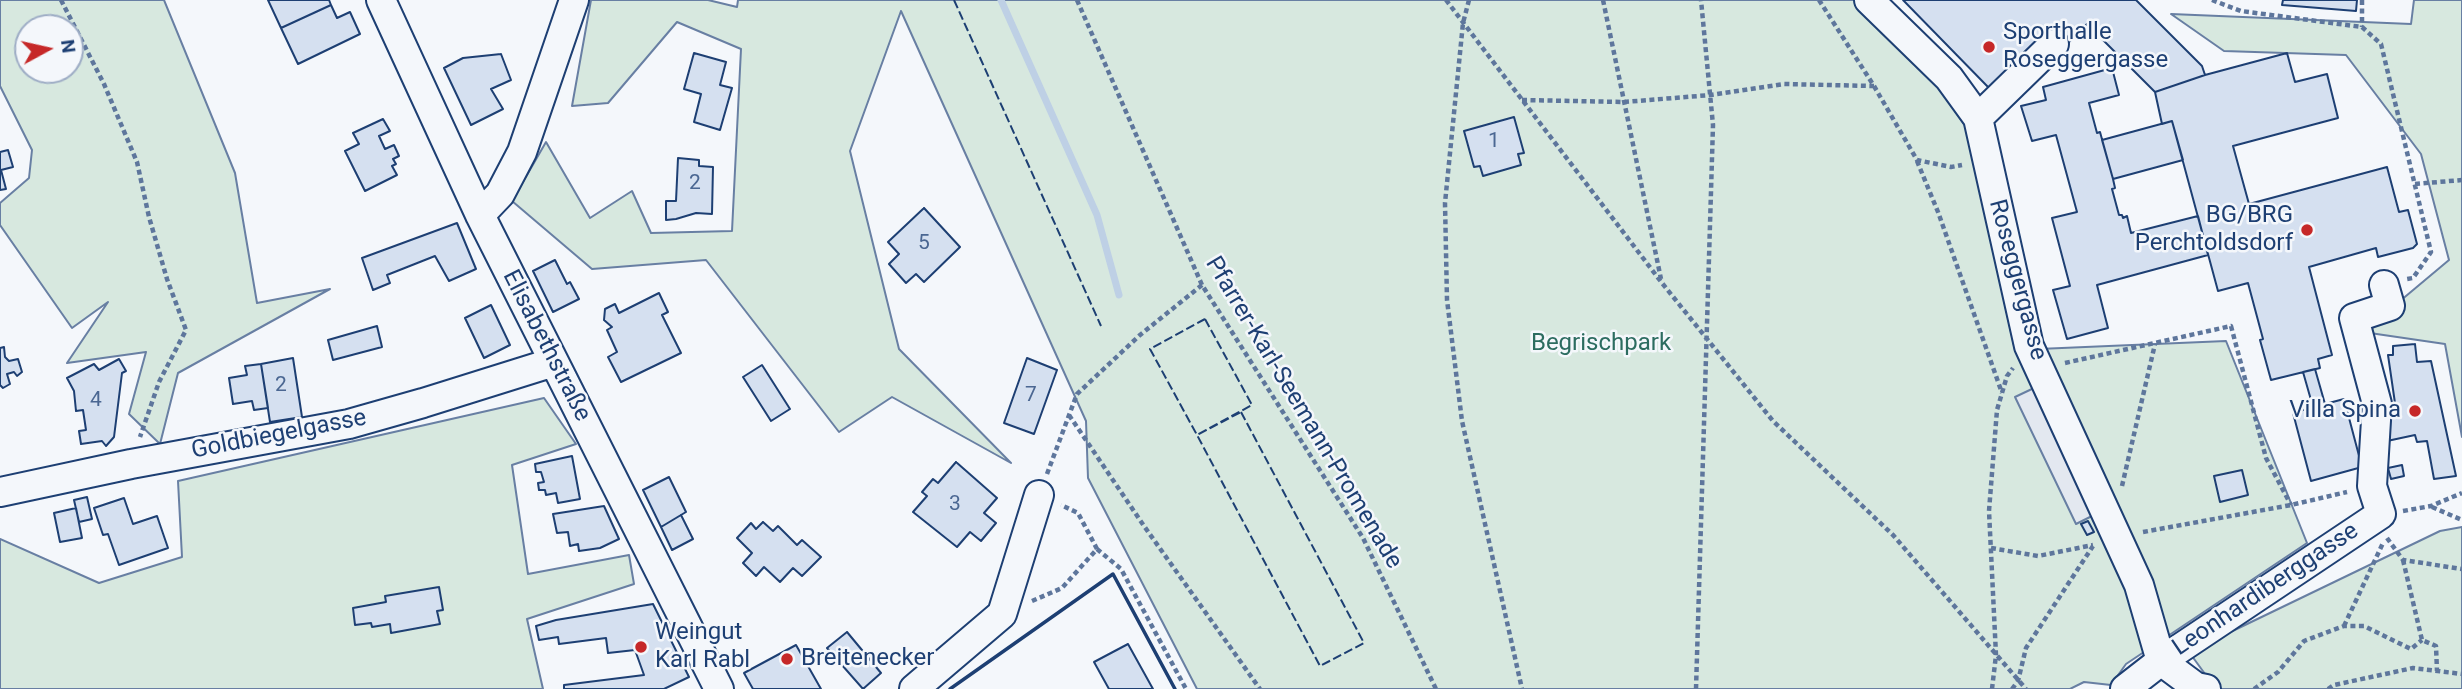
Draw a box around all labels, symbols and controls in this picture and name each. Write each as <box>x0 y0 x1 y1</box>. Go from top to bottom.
north arrow <box>14 14 84 84</box>
place label: Sporthalle Roseggergasse <box>2003 19 2168 75</box>
text: N <box>56 38 81 55</box>
marker: Sporthalle Roseggergasse <box>1981 39 1997 55</box>
house number: 1 <box>1488 129 1500 155</box>
house number: 2 <box>689 171 701 197</box>
street label: Roseggergasse <box>1982 196 2052 364</box>
place label: BG/BRG Perchtoldsdorf <box>2135 202 2293 258</box>
marker: BG/BRG Perchtoldsdorf <box>2299 222 2315 238</box>
house number: 5 <box>918 231 930 257</box>
street label: Pfarrer-Karl-Seemann-Promenade <box>1198 252 1408 574</box>
street label: Elisabethstraße <box>495 266 597 426</box>
park label: Begrischpark <box>1531 330 1671 358</box>
house number: 2 <box>275 373 287 399</box>
house number: 7 <box>1025 383 1037 409</box>
house number: 4 <box>90 388 102 414</box>
place label: Villa Spina <box>2289 397 2401 425</box>
marker: Villa Spina <box>2407 403 2423 419</box>
street label: Goldbiegelgasse <box>189 404 369 466</box>
house number: 3 <box>949 492 961 518</box>
street label: Leonhardiberggasse <box>2168 517 2364 663</box>
place label: Weingut Karl Rabl <box>655 619 750 675</box>
marker: Weingut Karl Rabl <box>633 639 649 655</box>
place label: Breitenecker <box>801 645 934 673</box>
marker: Breitenecker <box>779 651 795 667</box>

